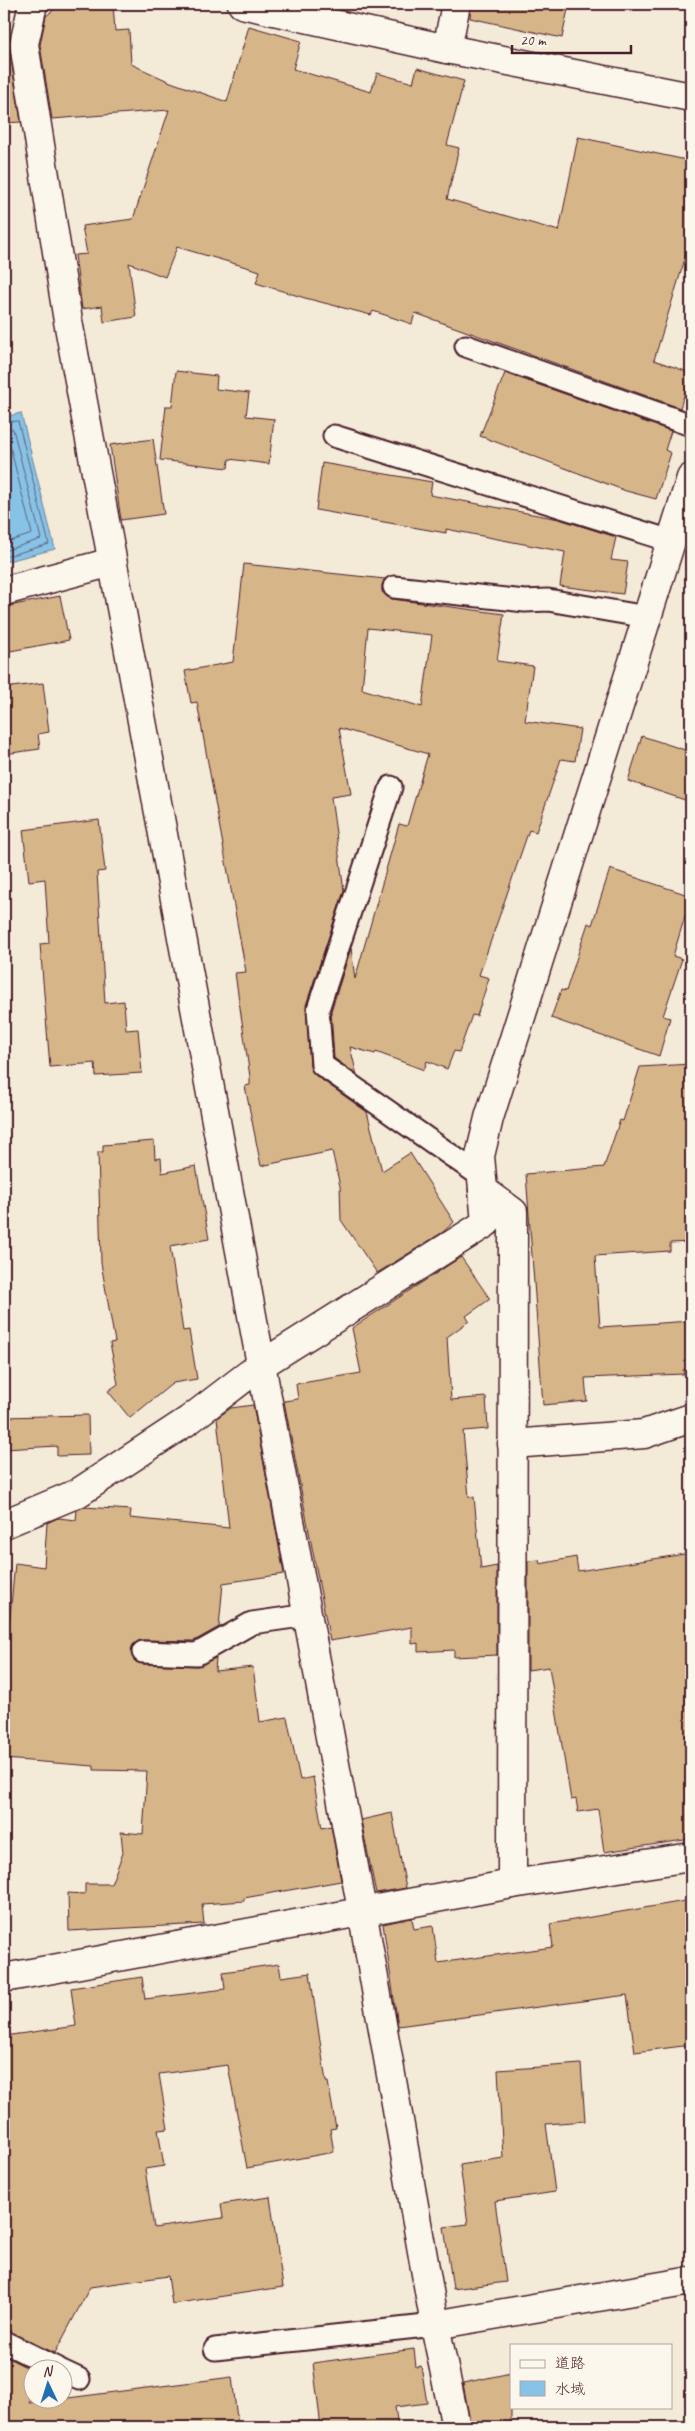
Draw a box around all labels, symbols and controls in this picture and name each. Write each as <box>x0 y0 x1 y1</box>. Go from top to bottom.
scale bar <box>512 22 631 54</box>
text: 20 m <box>520 31 547 50</box>
legend <box>510 2344 672 2408</box>
text: 道路 <box>555 2354 585 2373</box>
north arrow <box>22 2358 72 2408</box>
text: N <box>42 2363 54 2380</box>
text: 水域 <box>555 2380 585 2399</box>

